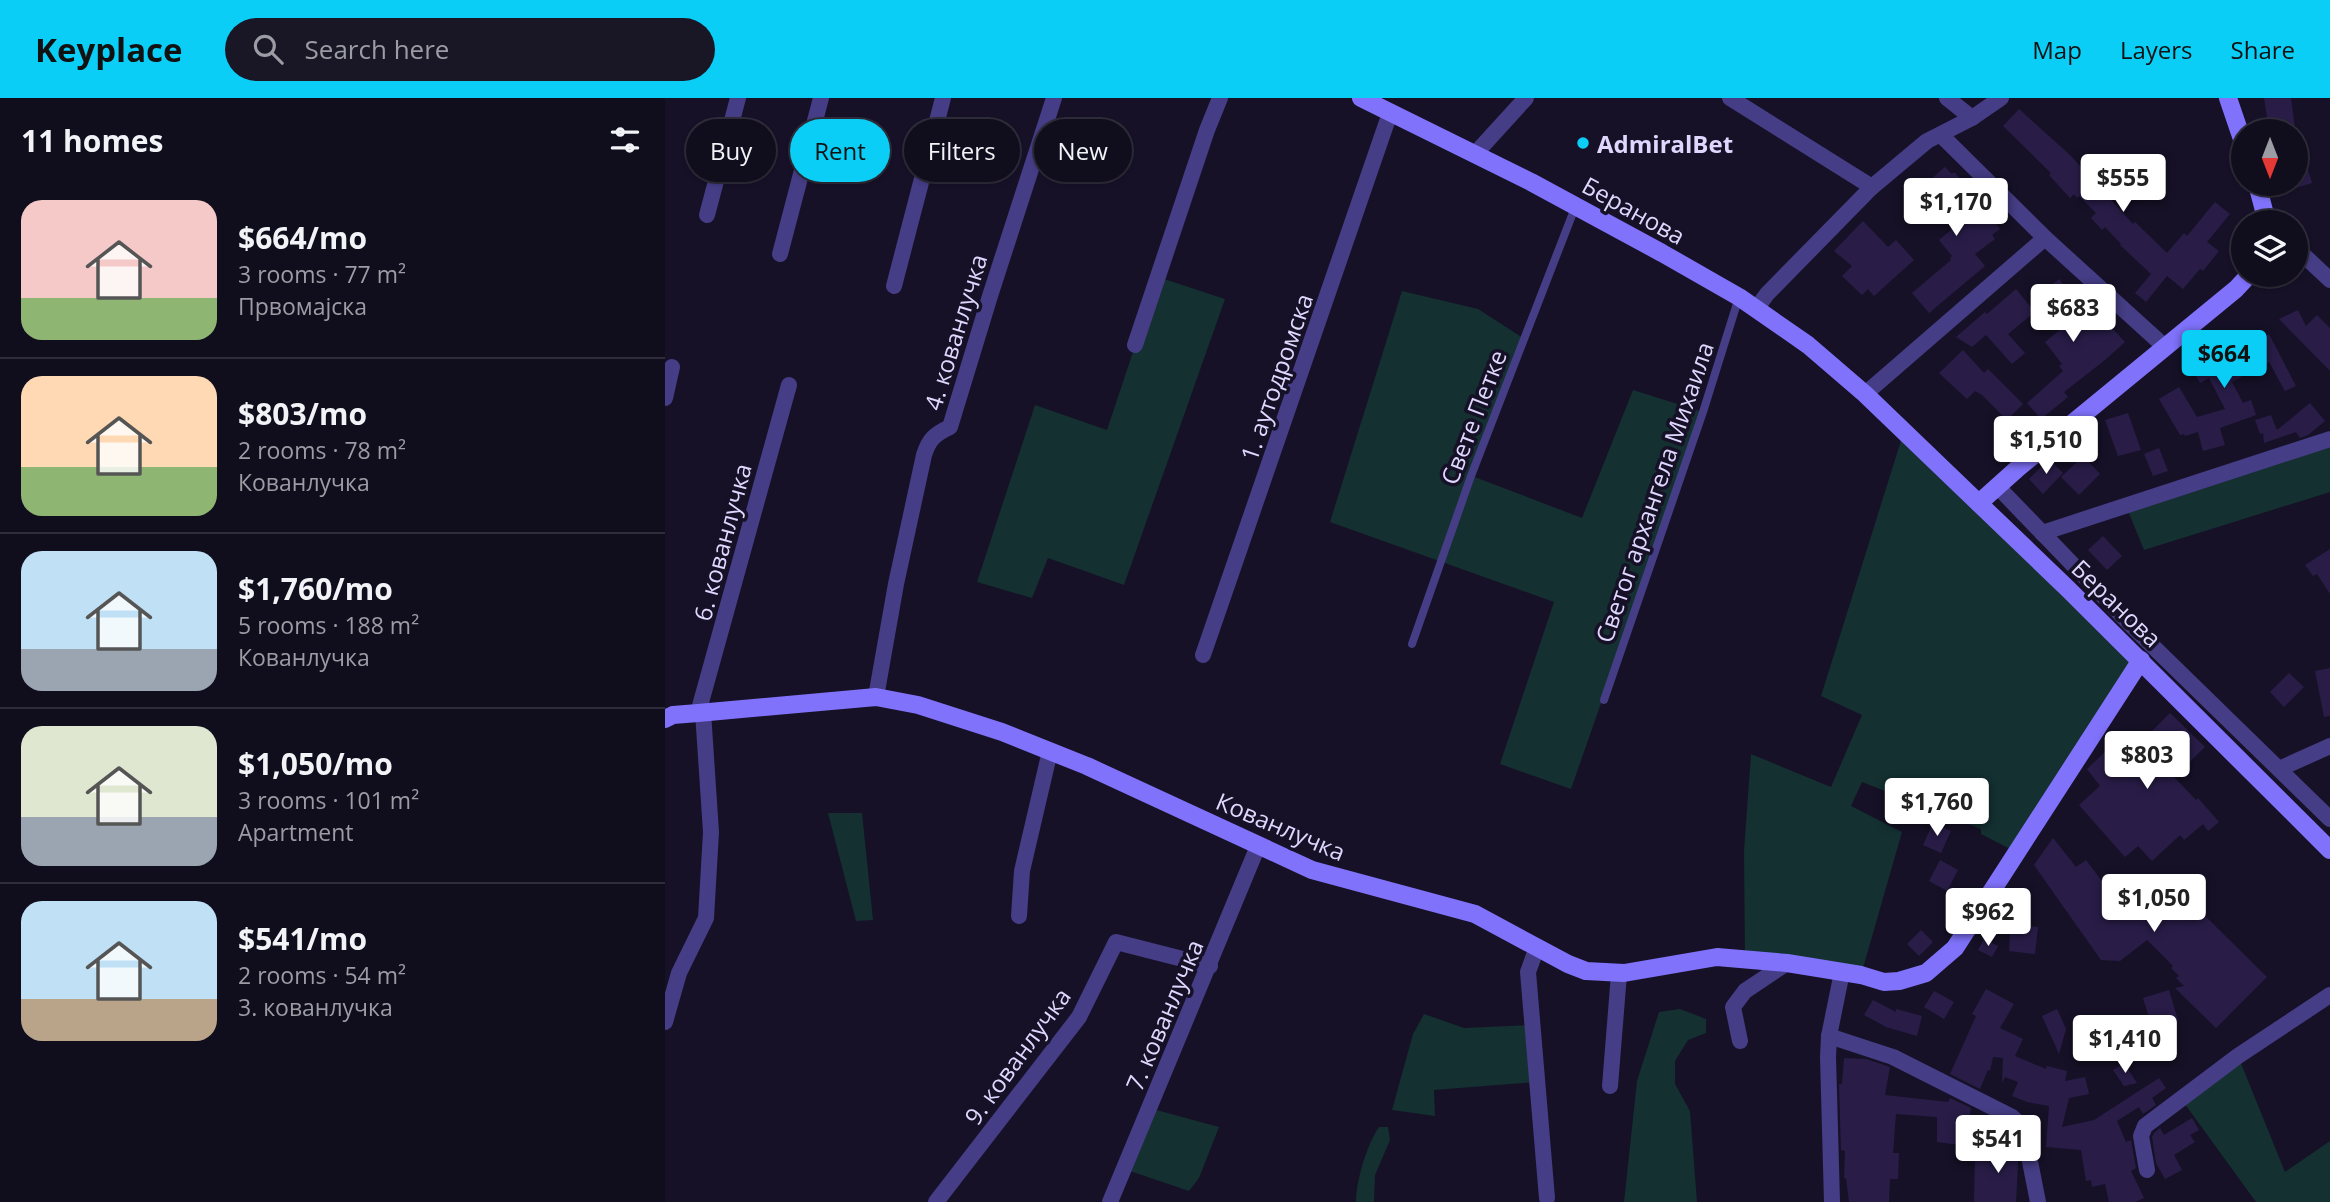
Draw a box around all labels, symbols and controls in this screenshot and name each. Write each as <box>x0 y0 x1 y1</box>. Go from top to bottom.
search box <box>225 18 715 81</box>
text: Keyplace <box>35 27 183 72</box>
icon: search <box>249 30 287 68</box>
text: Search here <box>305 31 449 67</box>
text: Map <box>2032 33 2082 66</box>
text: Layers <box>2120 33 2193 66</box>
text: Share <box>2231 33 2295 66</box>
chip: Buy <box>686 119 776 182</box>
chip: Rent <box>790 119 890 182</box>
chip: Filters <box>904 119 1020 182</box>
chip: New <box>1034 119 1132 182</box>
north arrow <box>2231 119 2308 196</box>
map controls <box>2231 119 2308 287</box>
text: 11 homes <box>21 120 164 161</box>
icon: filters <box>606 121 644 159</box>
place label: AdmiralBet <box>1597 127 1733 160</box>
marker: AdmiralBet <box>1575 135 1591 151</box>
pin: $555 <box>2082 155 2164 214</box>
text: $555 <box>2097 161 2149 193</box>
street label: Беранова <box>1577 168 1691 252</box>
pin: $1,170 <box>1899 178 2013 238</box>
text: $1,170 <box>1920 185 1992 217</box>
button: layers <box>2231 210 2308 287</box>
text: $664/mo <box>238 217 367 258</box>
icon: home <box>77 228 161 312</box>
street label: 4. кованлучка <box>916 250 994 414</box>
text: 3 rooms · 77 m² <box>238 258 406 290</box>
pin: $683 <box>2032 285 2114 344</box>
street label: 1. аутодромска <box>1232 289 1320 465</box>
text: Првомајска <box>238 290 367 322</box>
text: $683 <box>2047 291 2099 323</box>
pin: $664 <box>2183 330 2265 390</box>
street label: Светог архангела Михаила <box>1587 337 1721 647</box>
text: $664 <box>2198 337 2250 369</box>
street label: Свете Петке <box>1432 345 1514 489</box>
text: $803/mo <box>238 393 367 434</box>
icon: home <box>77 404 161 488</box>
pin: $1,510 <box>1989 416 2103 476</box>
text: $1,510 <box>2010 423 2082 455</box>
text: 2 rooms · 78 m² <box>238 434 406 466</box>
street label: 6. кованлучка <box>685 460 759 624</box>
text: Кованлучка <box>238 466 370 498</box>
street label: Беранова <box>2065 552 2169 654</box>
text: $1,760/mo <box>238 568 393 609</box>
icon: home <box>77 579 161 663</box>
text: 5 rooms · 188 m² <box>238 609 419 641</box>
text: Кованлучка <box>238 641 370 673</box>
pin: $803 <box>2106 732 2188 791</box>
text: $803 <box>2121 738 2173 770</box>
text: $1,050/mo <box>238 743 393 784</box>
icon: home <box>77 754 161 838</box>
pin: $1,760 <box>1880 778 1994 838</box>
text: 3 rooms · 101 m² <box>238 784 419 816</box>
street label: Кованлучка <box>1211 784 1351 868</box>
text: $1,760 <box>1901 785 1973 817</box>
text: Apartment <box>238 816 354 848</box>
pin: $1,050 <box>2097 874 2211 934</box>
text: $1,050 <box>2118 881 2190 913</box>
pin: $962 <box>1947 888 2029 948</box>
text: $962 <box>1962 895 2014 927</box>
text: $541/mo <box>238 918 367 959</box>
icon: home <box>77 929 161 1013</box>
street label: 7. кованлучка <box>1117 934 1211 1096</box>
text: 2 rooms · 54 m² <box>238 959 406 991</box>
street label: 9. кованлучка <box>956 981 1078 1131</box>
text: 3. кованлучка <box>238 991 393 1023</box>
pin: $1,410 <box>2068 1016 2182 1075</box>
text: $1,410 <box>2089 1022 2161 1054</box>
pin: $541 <box>1957 1116 2039 1175</box>
text: $541 <box>1972 1122 2024 1154</box>

